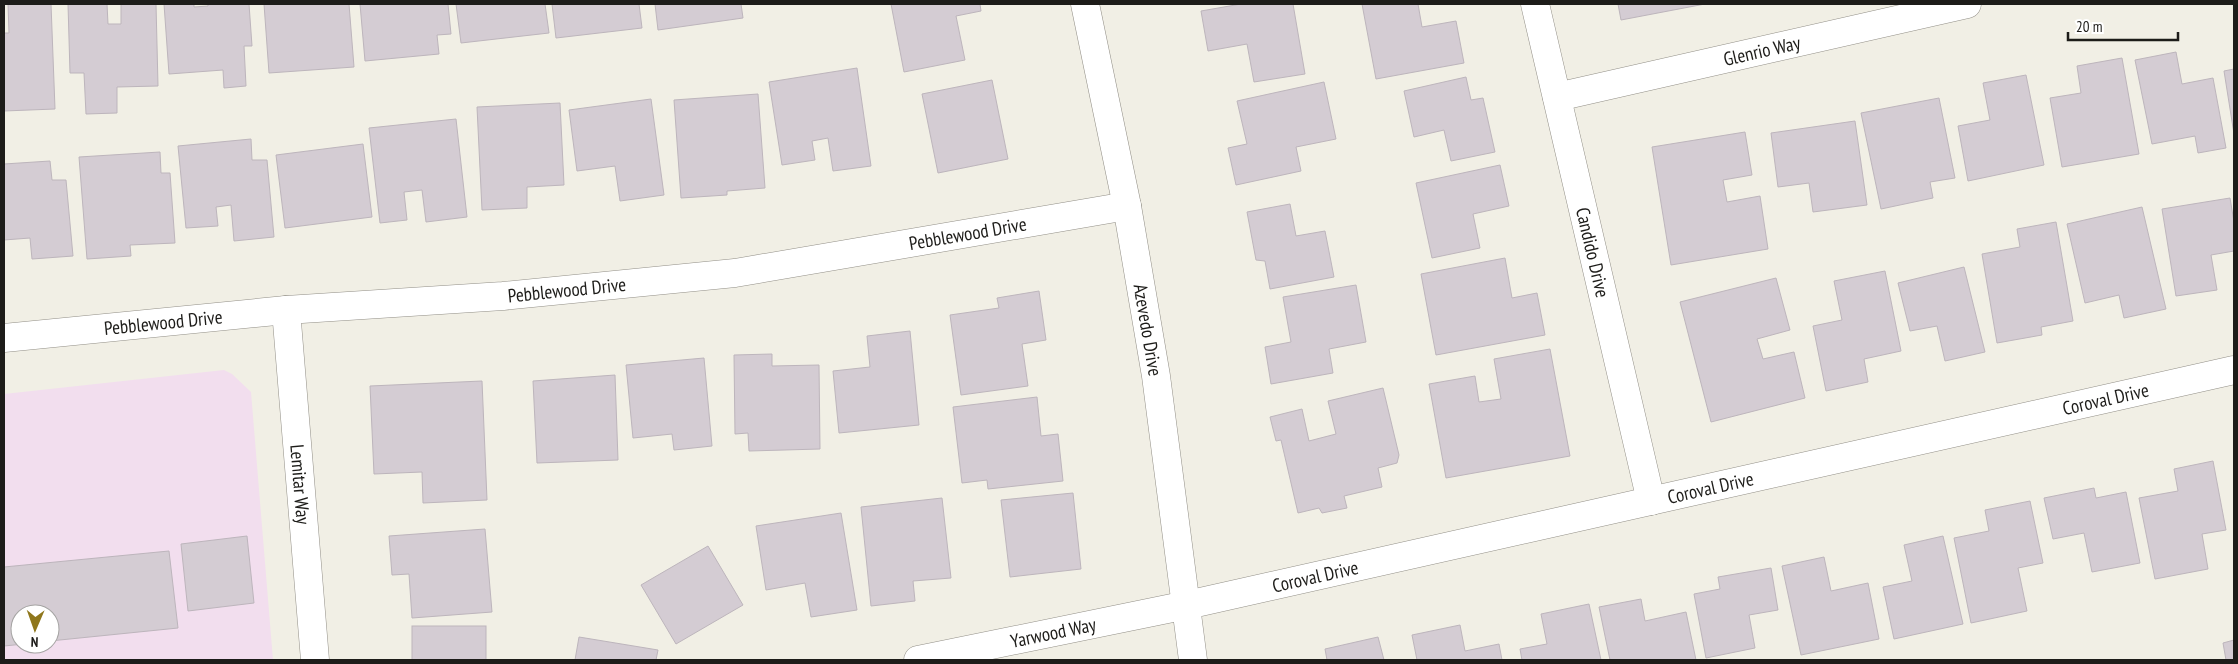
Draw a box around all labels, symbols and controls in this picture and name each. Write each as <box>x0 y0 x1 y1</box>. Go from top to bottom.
scale bar <box>2068 10 2178 42</box>
text: 20 m <box>2076 17 2102 36</box>
street label: Glenrio Way <box>1721 30 1803 71</box>
street label: Candido Drive <box>1571 205 1615 300</box>
street label: Pebblewood Drive <box>907 211 1028 255</box>
street label: Pebblewood Drive <box>507 272 627 307</box>
street label: Azevedo Drive <box>1128 282 1168 378</box>
street label: Pebblewood Drive <box>103 304 224 340</box>
street label: Coroval Drive <box>2060 377 2151 420</box>
street label: Lemitar Way <box>285 443 316 526</box>
street label: Coroval Drive <box>1665 466 1756 509</box>
street label: Coroval Drive <box>1270 555 1361 598</box>
north arrow <box>10 604 60 654</box>
street label: Yarwood Way <box>1008 612 1099 653</box>
text: N <box>30 633 39 651</box>

